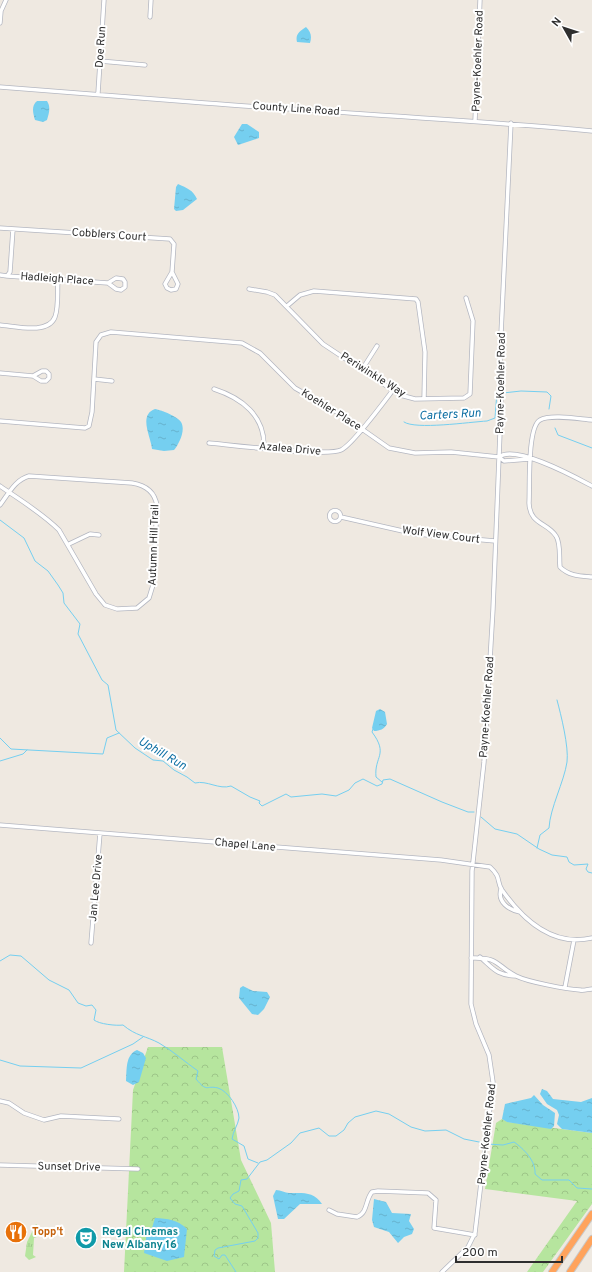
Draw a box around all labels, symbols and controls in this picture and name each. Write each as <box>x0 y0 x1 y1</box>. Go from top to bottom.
north arrow <box>544 8 584 48</box>
street label: Payne-Koehler Road <box>469 10 487 112</box>
text: N <box>549 15 565 30</box>
street label: Doe Run <box>93 26 109 68</box>
street label: County Line Road <box>252 99 340 119</box>
street label: Cobblers Court <box>71 225 147 245</box>
street label: Hadleigh Place <box>20 269 94 289</box>
street label: Payne-Koehler Road <box>493 332 509 434</box>
street label: Periwinkle Way <box>338 349 408 401</box>
street label: Koehler Place <box>298 386 364 434</box>
water label: Carters Run <box>419 405 482 425</box>
street label: Azalea Drive <box>259 439 322 459</box>
street label: Autumn Hill Trail <box>146 504 162 586</box>
street label: Wolf View Court <box>401 523 481 547</box>
street label: Payne-Koehler Road <box>476 656 498 758</box>
water label: Uphill Run <box>135 734 190 775</box>
street label: Chapel Lane <box>214 835 276 855</box>
street label: Jan Lee Drive <box>86 854 106 922</box>
street label: Payne-Koehler Road <box>475 1083 499 1185</box>
street label: Sunset Drive <box>38 1159 101 1175</box>
restaurant icon: Topp't <box>3 1219 29 1245</box>
place label: Topp't <box>32 1225 63 1239</box>
theatre icon: Regal Cinemas New Albany 16 <box>73 1225 99 1251</box>
place label: Regal Cinemas New Albany 16 <box>102 1225 178 1252</box>
scale bar <box>456 1238 562 1264</box>
text: 200 m <box>462 1245 498 1261</box>

